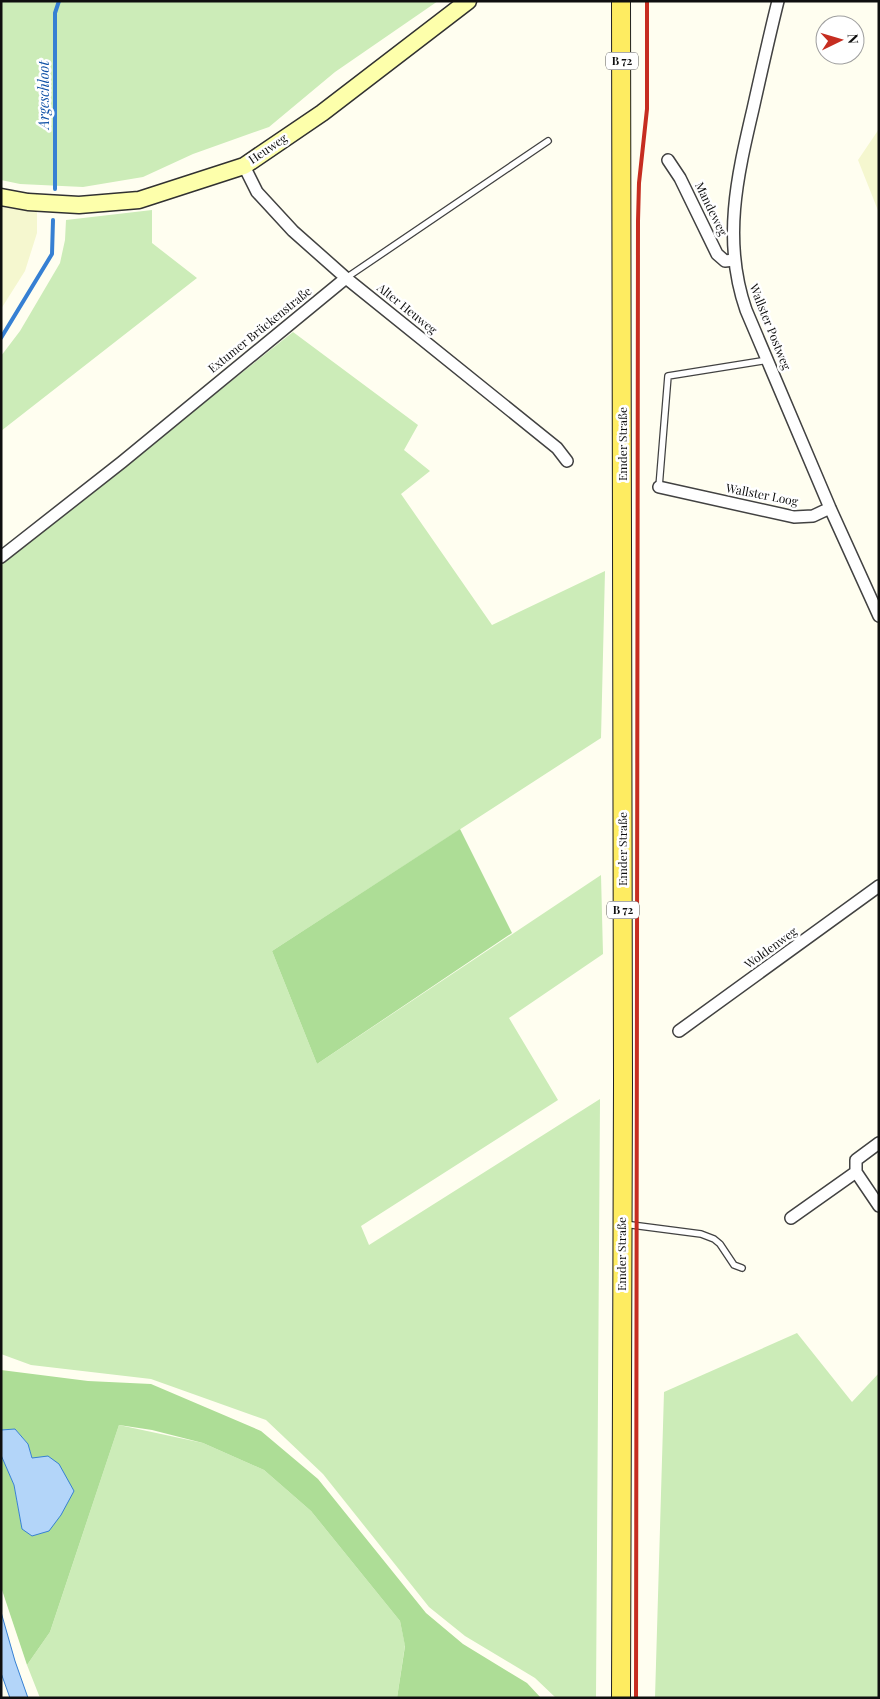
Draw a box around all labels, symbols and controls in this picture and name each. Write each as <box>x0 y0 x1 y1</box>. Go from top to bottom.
north arrow <box>815 15 865 65</box>
text: N <box>844 33 863 45</box>
road number: B 72 <box>606 52 638 70</box>
water label: Argeschloot <box>34 60 53 131</box>
street label: Heuweg <box>245 129 290 167</box>
street label: Mandeweg <box>692 179 732 239</box>
street label: Alter Heuweg <box>374 278 441 338</box>
street label: Wallster Postweg <box>746 280 796 373</box>
street label: Extumer Brückenstraße <box>204 283 314 376</box>
street label: Emder Straße <box>614 407 630 481</box>
street label: Wallster Loog <box>724 479 800 509</box>
street label: Emder Straße <box>614 812 630 886</box>
road number: B 72 <box>607 902 639 918</box>
street label: Woldenweg <box>740 922 800 972</box>
street label: Emder Straße <box>613 1217 629 1291</box>

